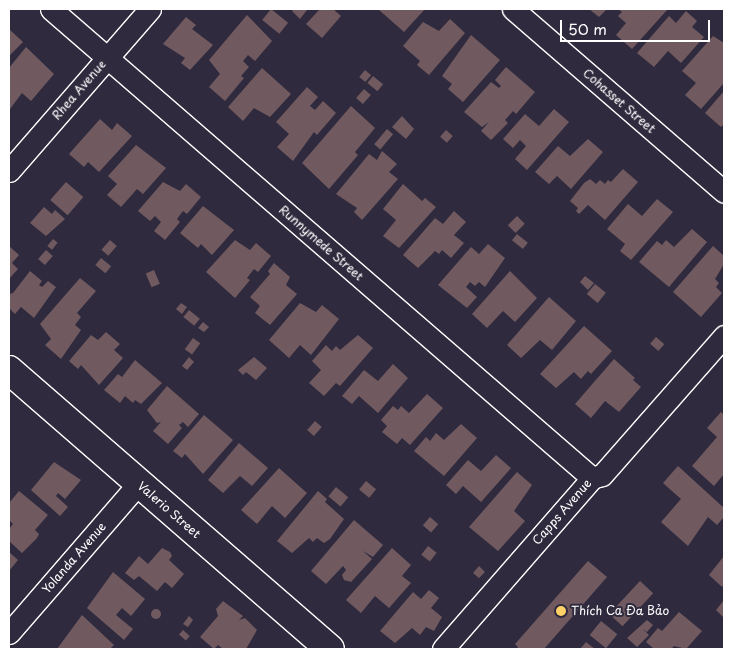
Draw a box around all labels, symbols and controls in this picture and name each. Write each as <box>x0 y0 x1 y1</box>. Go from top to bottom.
scale bar <box>563 10 713 42</box>
text: 50 m <box>568 17 607 40</box>
street label: Rhea Avenue <box>49 57 109 123</box>
street label: Cohasset Street <box>580 65 658 137</box>
street label: Runnymede Street <box>276 202 366 284</box>
street label: Capps Avenue <box>530 477 594 547</box>
street label: Valerio Street <box>135 479 203 541</box>
street label: Yolanda Avenue <box>39 519 109 597</box>
place label: Thích Ca Đa Bảo <box>571 604 670 618</box>
marker: Thích Ca Đa Bảo <box>555 605 567 617</box>

